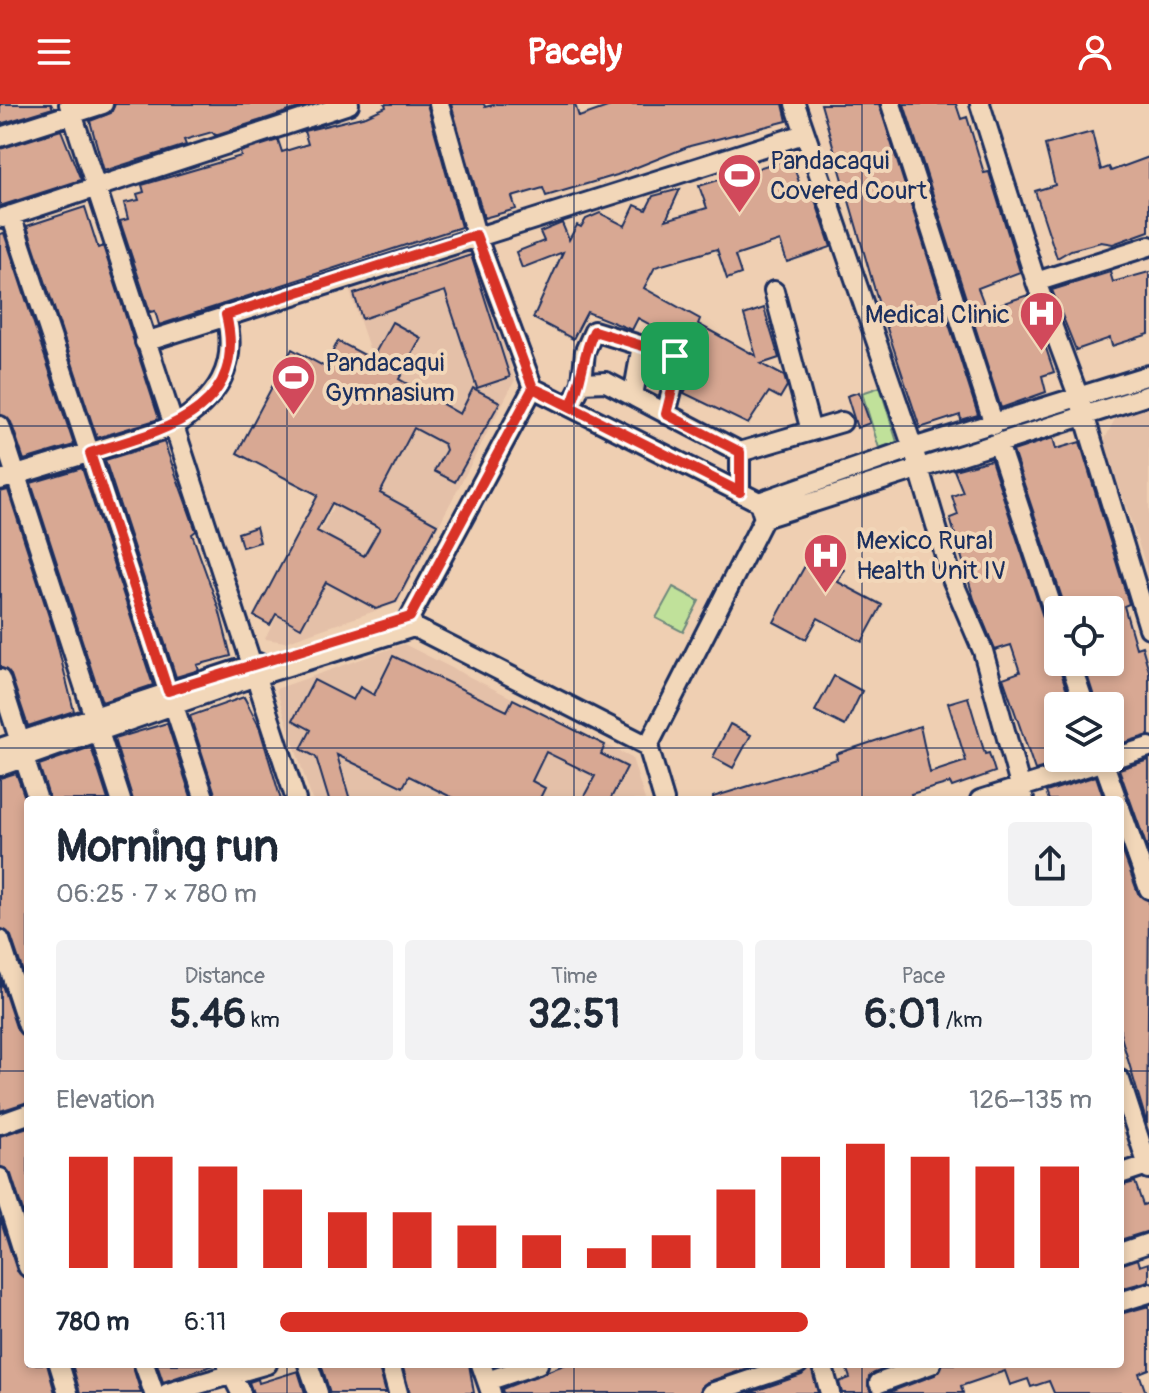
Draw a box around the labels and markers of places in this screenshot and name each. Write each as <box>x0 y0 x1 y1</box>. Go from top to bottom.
place label: Pandacaqui Covered Court <box>770 145 928 207</box>
sports icon: Pandacaqui Covered Court <box>715 151 763 214</box>
hospital icon: Medical Clinic <box>1017 290 1065 353</box>
place label: Medical Clinic <box>865 299 1010 331</box>
pin <box>641 322 709 390</box>
place label: Pandacaqui Gymnasium <box>325 347 455 409</box>
sports icon: Pandacaqui Gymnasium <box>270 353 318 416</box>
place label: Mexico Rural Health Unit IV <box>856 525 1006 587</box>
hospital icon: Mexico Rural Health Unit IV <box>801 531 849 594</box>

